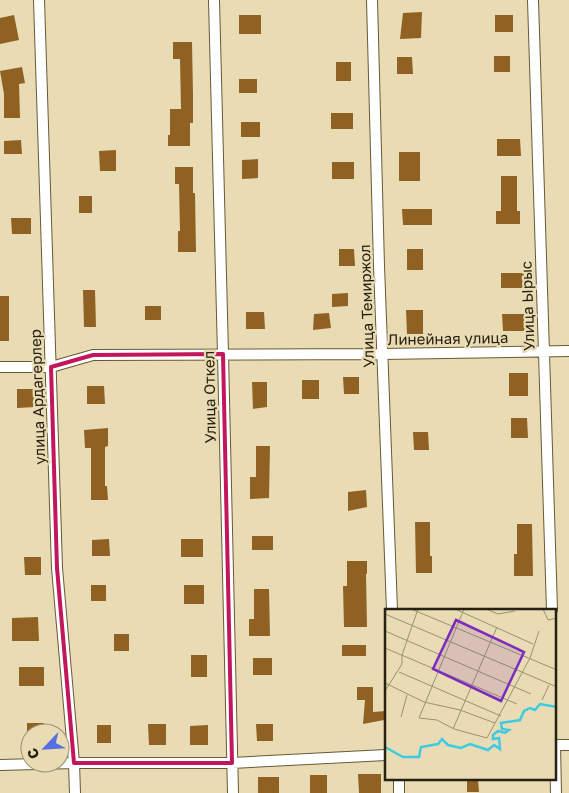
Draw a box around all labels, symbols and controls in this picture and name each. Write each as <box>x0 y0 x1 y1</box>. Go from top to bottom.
street label: Улица Темиржол <box>355 244 377 368</box>
street label: Улица Ырыс <box>516 261 538 351</box>
street label: Линейная улица <box>387 328 509 348</box>
street label: улица Ардагерлер <box>26 329 48 465</box>
street label: Улица Откел <box>199 351 219 443</box>
inset map <box>385 609 556 780</box>
north arrow <box>20 723 70 773</box>
text: С <box>23 746 43 762</box>

